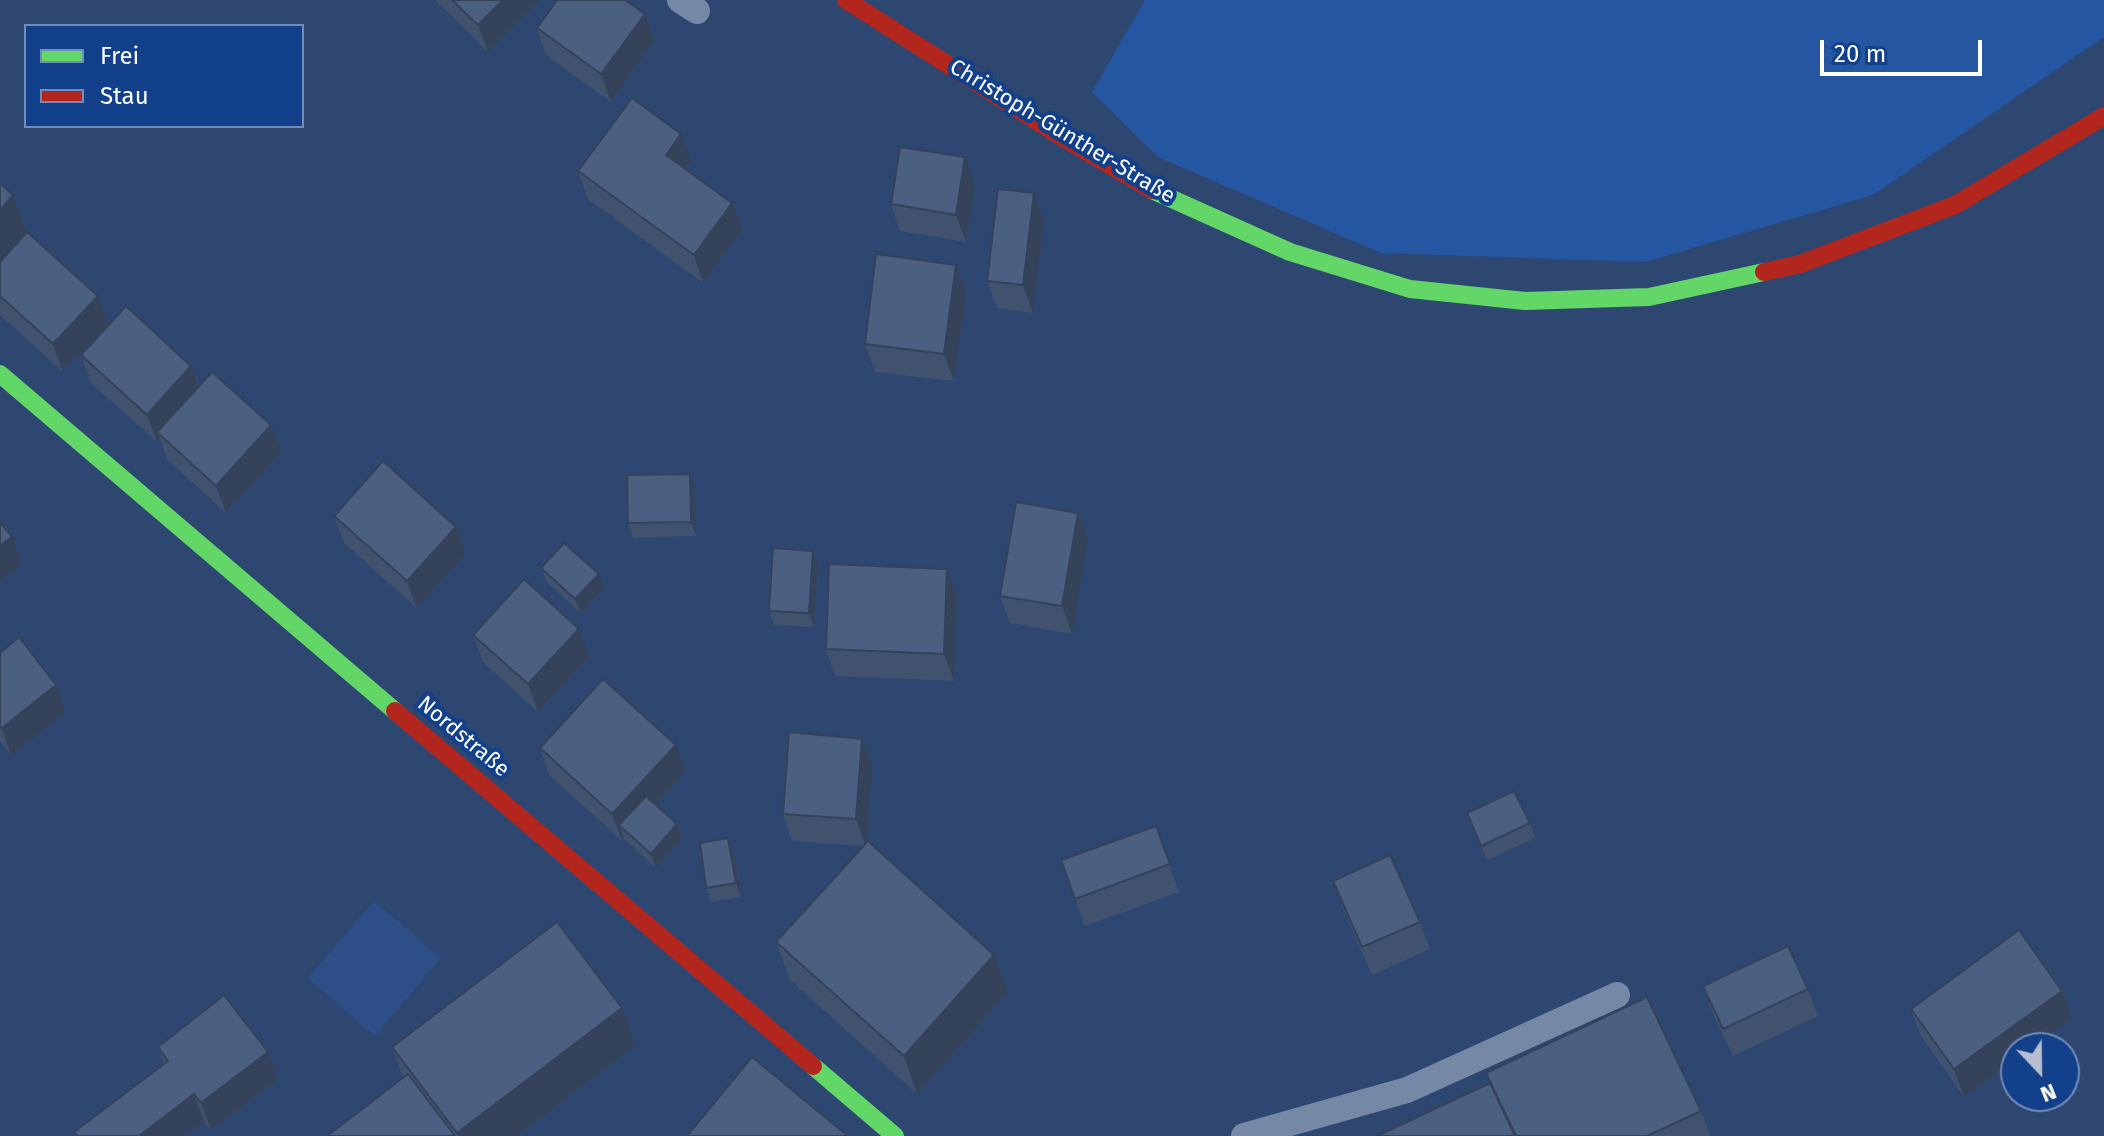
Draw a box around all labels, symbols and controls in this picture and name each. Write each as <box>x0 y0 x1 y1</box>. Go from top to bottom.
legend <box>24 24 304 128</box>
scale bar <box>1824 24 1986 74</box>
text: 20 m <box>1834 40 1886 68</box>
text: Frei <box>100 42 139 70</box>
street label: Christoph-Günther-Straße <box>945 54 1179 210</box>
text: Stau <box>100 82 149 110</box>
street label: Nordstraße <box>412 691 514 783</box>
north arrow <box>2000 1032 2080 1112</box>
text: N <box>2037 1078 2060 1108</box>

